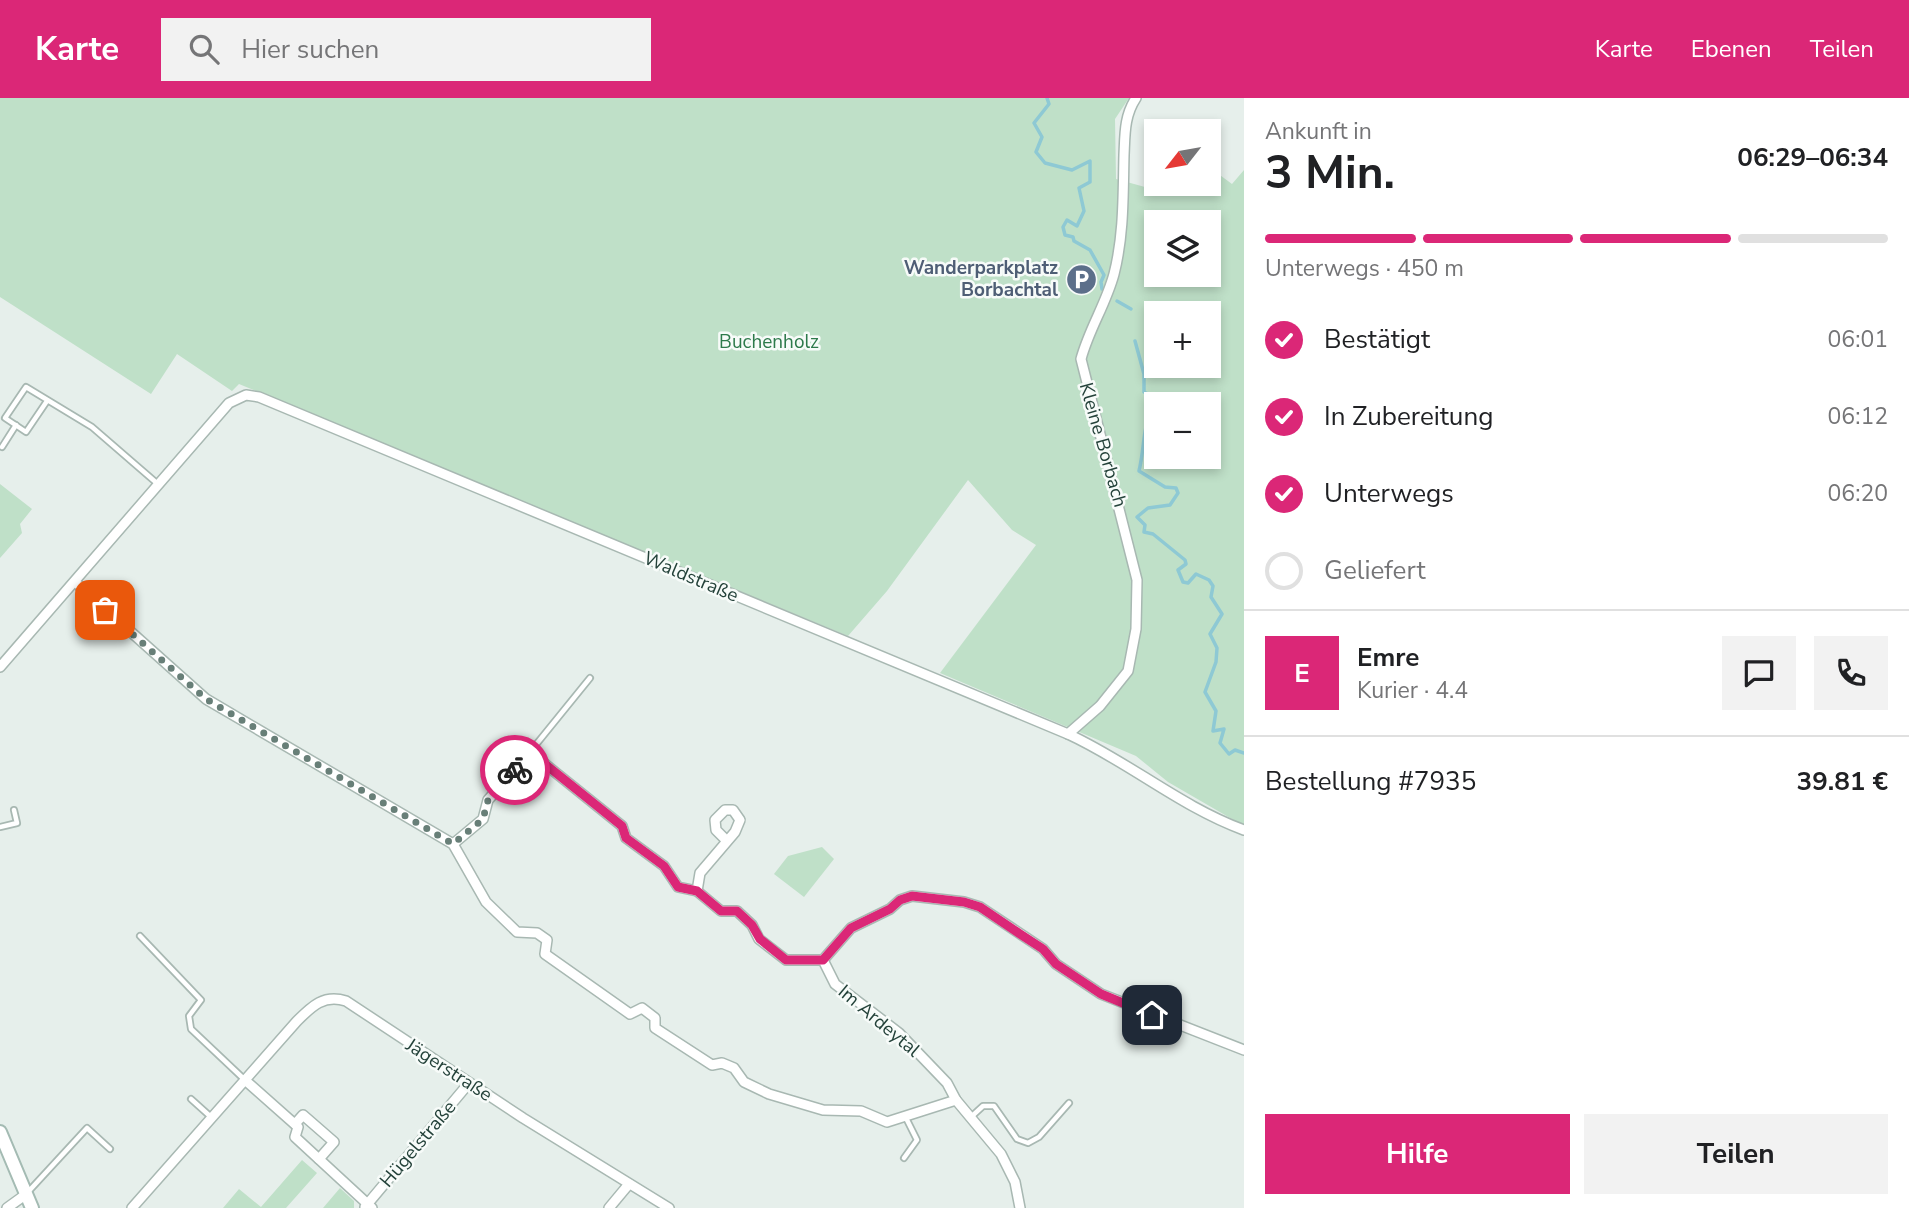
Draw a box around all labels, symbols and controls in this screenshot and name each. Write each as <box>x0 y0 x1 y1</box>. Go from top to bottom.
search box <box>161 18 651 81</box>
text: Karte <box>35 27 119 72</box>
icon: search <box>185 30 223 68</box>
text: Hier suchen <box>241 32 379 67</box>
text: Karte <box>1595 33 1653 65</box>
text: Ebenen <box>1691 33 1772 65</box>
text: Teilen <box>1810 33 1874 65</box>
text: Ankunft in <box>1265 116 1372 147</box>
north arrow <box>1144 119 1222 196</box>
map controls <box>1144 119 1221 469</box>
text: 06:29–06:34 <box>1737 140 1888 175</box>
text: 3 Min. <box>1265 141 1395 204</box>
button: layers <box>1144 210 1221 287</box>
text: Unterwegs · 450 m <box>1265 253 1464 284</box>
place label: Wanderparkplatz Borbachtal <box>904 255 1058 303</box>
parking icon: Wanderparkplatz Borbachtal <box>1064 262 1098 296</box>
button: + <box>1144 301 1221 378</box>
icon: check <box>1265 321 1303 359</box>
text: Bestätigt <box>1324 322 1430 357</box>
text: 06:01 <box>1828 324 1888 355</box>
park label: Buchenholz <box>719 329 819 355</box>
street label: Kleine Borbach <box>1073 380 1133 510</box>
button: − <box>1144 392 1221 469</box>
icon: check <box>1265 398 1303 436</box>
text: In Zubereitung <box>1324 399 1493 434</box>
text: 06:12 <box>1828 401 1888 432</box>
icon: check <box>1265 475 1303 513</box>
text: Unterwegs <box>1324 476 1454 511</box>
text: 06:20 <box>1828 478 1888 509</box>
street label: Waldstraße <box>640 545 742 609</box>
text: Geliefert <box>1324 553 1425 588</box>
pin <box>75 580 135 640</box>
icon: bag <box>86 591 124 629</box>
button: chat <box>1722 636 1796 710</box>
button: phone <box>1814 636 1888 710</box>
text: Emre <box>1357 640 1419 675</box>
text: E <box>1294 656 1310 691</box>
text: Kurier · 4.4 <box>1357 675 1468 706</box>
courier <box>480 735 550 805</box>
icon: bike <box>496 751 534 789</box>
text: Bestellung #7935 <box>1265 764 1476 799</box>
text: 39.81 € <box>1797 764 1888 799</box>
street label: Im Ardeytal <box>832 979 926 1063</box>
pin <box>1122 985 1182 1045</box>
icon: home <box>1133 996 1171 1034</box>
street label: Jägerstraße <box>400 1032 497 1108</box>
street label: Hügelstraße <box>374 1095 462 1193</box>
button: Hilfe <box>1265 1114 1570 1194</box>
button: Teilen <box>1584 1114 1888 1194</box>

